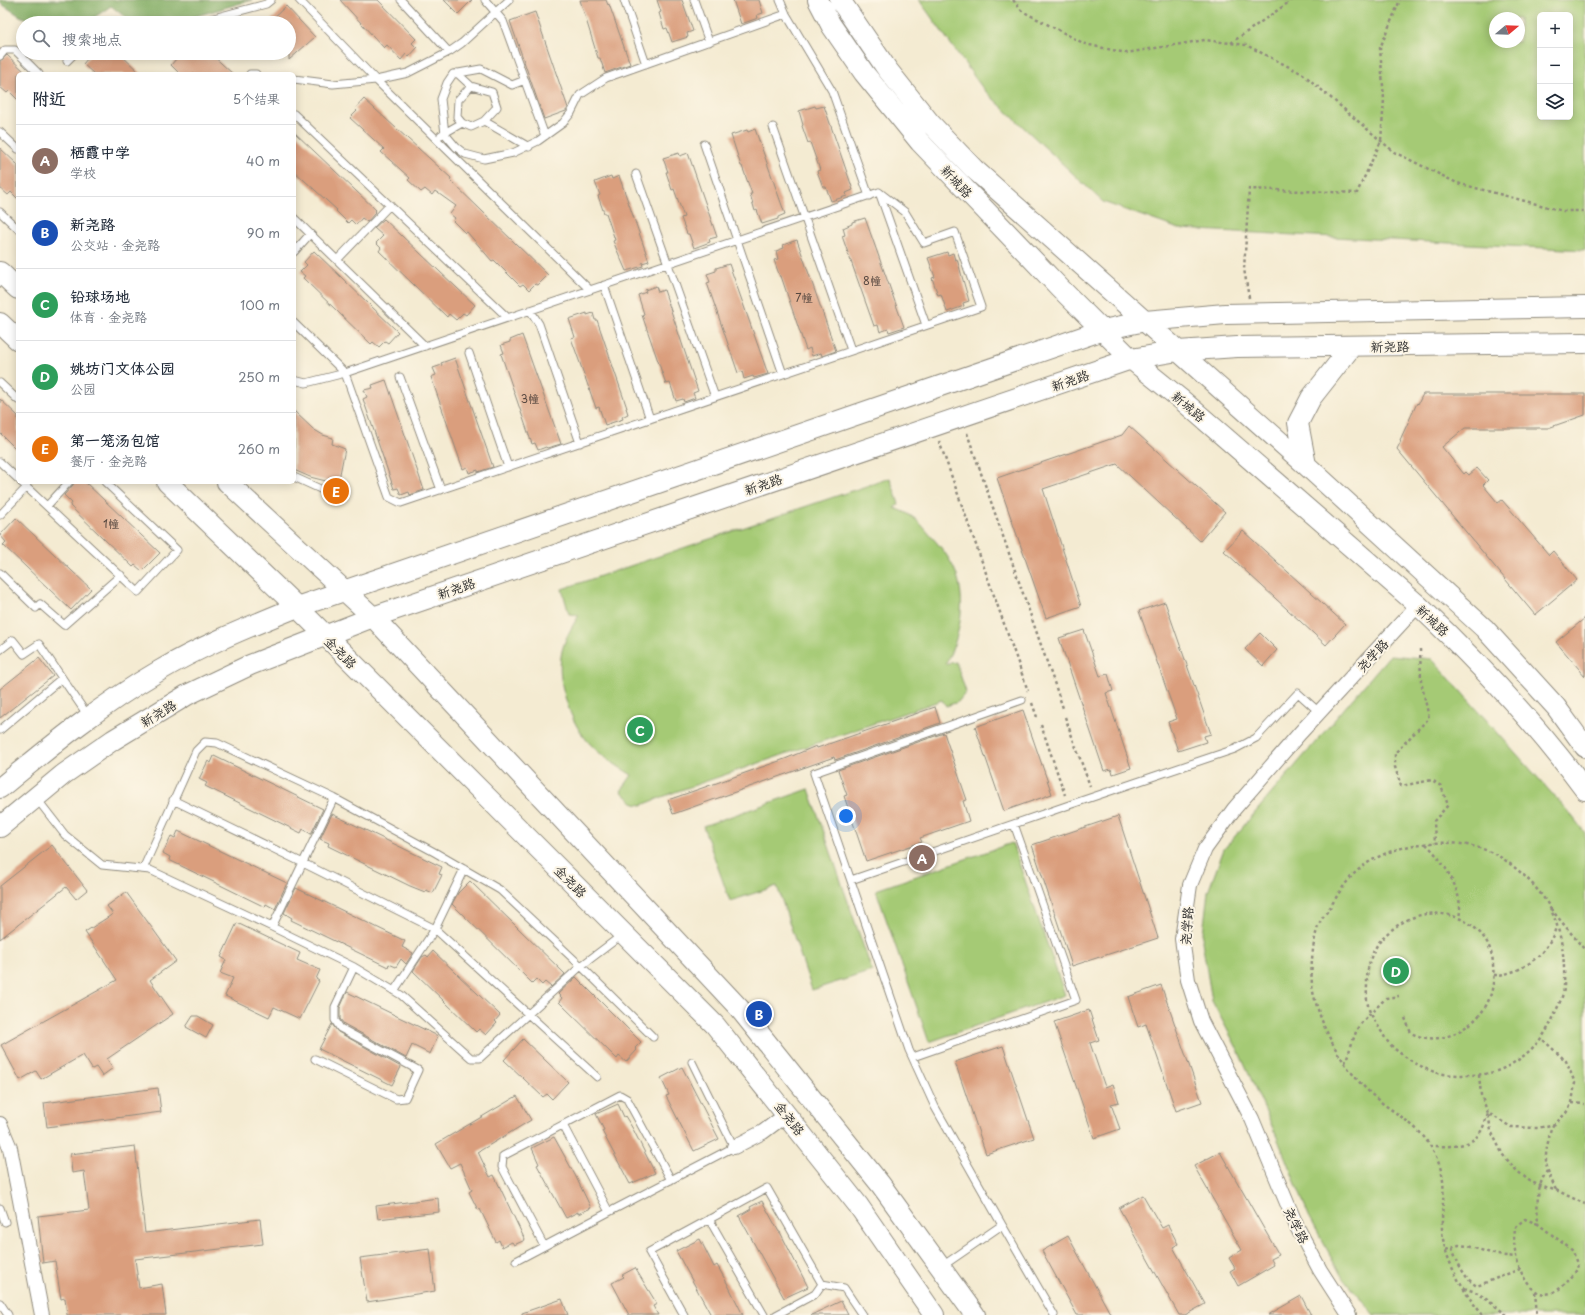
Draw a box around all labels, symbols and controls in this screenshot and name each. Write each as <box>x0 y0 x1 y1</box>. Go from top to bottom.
north arrow <box>1489 12 1525 48</box>
map controls <box>1537 12 1573 120</box>
button: + <box>1537 12 1573 48</box>
search box <box>16 16 296 60</box>
icon: search <box>30 27 52 49</box>
text: 搜索地点 <box>62 27 122 50</box>
button: − <box>1537 48 1573 84</box>
button: layers <box>1537 84 1573 120</box>
text: 附近 <box>32 85 66 111</box>
text: 5个结果 <box>233 89 280 108</box>
text: 栖霞中学 <box>70 140 130 163</box>
text: A <box>40 151 50 170</box>
text: 40 m <box>246 151 280 170</box>
street label: 新城路 <box>937 160 977 202</box>
text: 学校 <box>70 163 96 182</box>
text: 新尧路 <box>70 212 115 235</box>
text: B <box>41 223 49 242</box>
text: 90 m <box>247 223 280 242</box>
text: 公交站 · 金尧路 <box>70 235 160 254</box>
house number: 8幢 <box>863 272 882 289</box>
text: 铅球场地 <box>70 284 130 307</box>
house number: 7幢 <box>795 289 814 306</box>
text: C <box>40 295 50 314</box>
text: 100 m <box>240 295 280 314</box>
text: 体育 · 金尧路 <box>70 307 147 326</box>
street label: 新尧路 <box>1370 336 1410 356</box>
text: 姚坊门文体公园 <box>70 356 175 379</box>
street label: 新尧路 <box>1048 365 1092 395</box>
text: D <box>40 367 50 386</box>
text: 250 m <box>238 367 280 386</box>
text: 公园 <box>70 379 96 398</box>
street label: 新城路 <box>1168 386 1210 426</box>
house number: 3幢 <box>521 390 540 407</box>
text: 第一笼汤包馆 <box>70 428 160 451</box>
text: E <box>41 439 49 458</box>
text: 260 m <box>238 439 280 458</box>
text: 餐厅 · 金尧路 <box>70 451 147 470</box>
street label: 新尧路 <box>741 469 785 499</box>
pin: E <box>323 476 349 506</box>
house number: 1幢 <box>103 515 120 532</box>
street label: 新尧路 <box>434 573 478 603</box>
street label: 新城路 <box>1412 600 1454 640</box>
street label: 金尧路 <box>320 631 362 673</box>
street label: 尧学路 <box>1352 634 1392 676</box>
street label: 新尧路 <box>136 695 180 731</box>
pin: C <box>627 715 653 745</box>
your location <box>836 806 856 826</box>
pin: A <box>909 843 935 873</box>
street label: 金尧路 <box>550 860 592 902</box>
street label: 尧学路 <box>1175 906 1197 946</box>
pin: D <box>1383 956 1409 986</box>
pin: B <box>746 999 772 1029</box>
street label: 金尧路 <box>771 1097 809 1139</box>
street label: 尧学路 <box>1280 1203 1314 1247</box>

